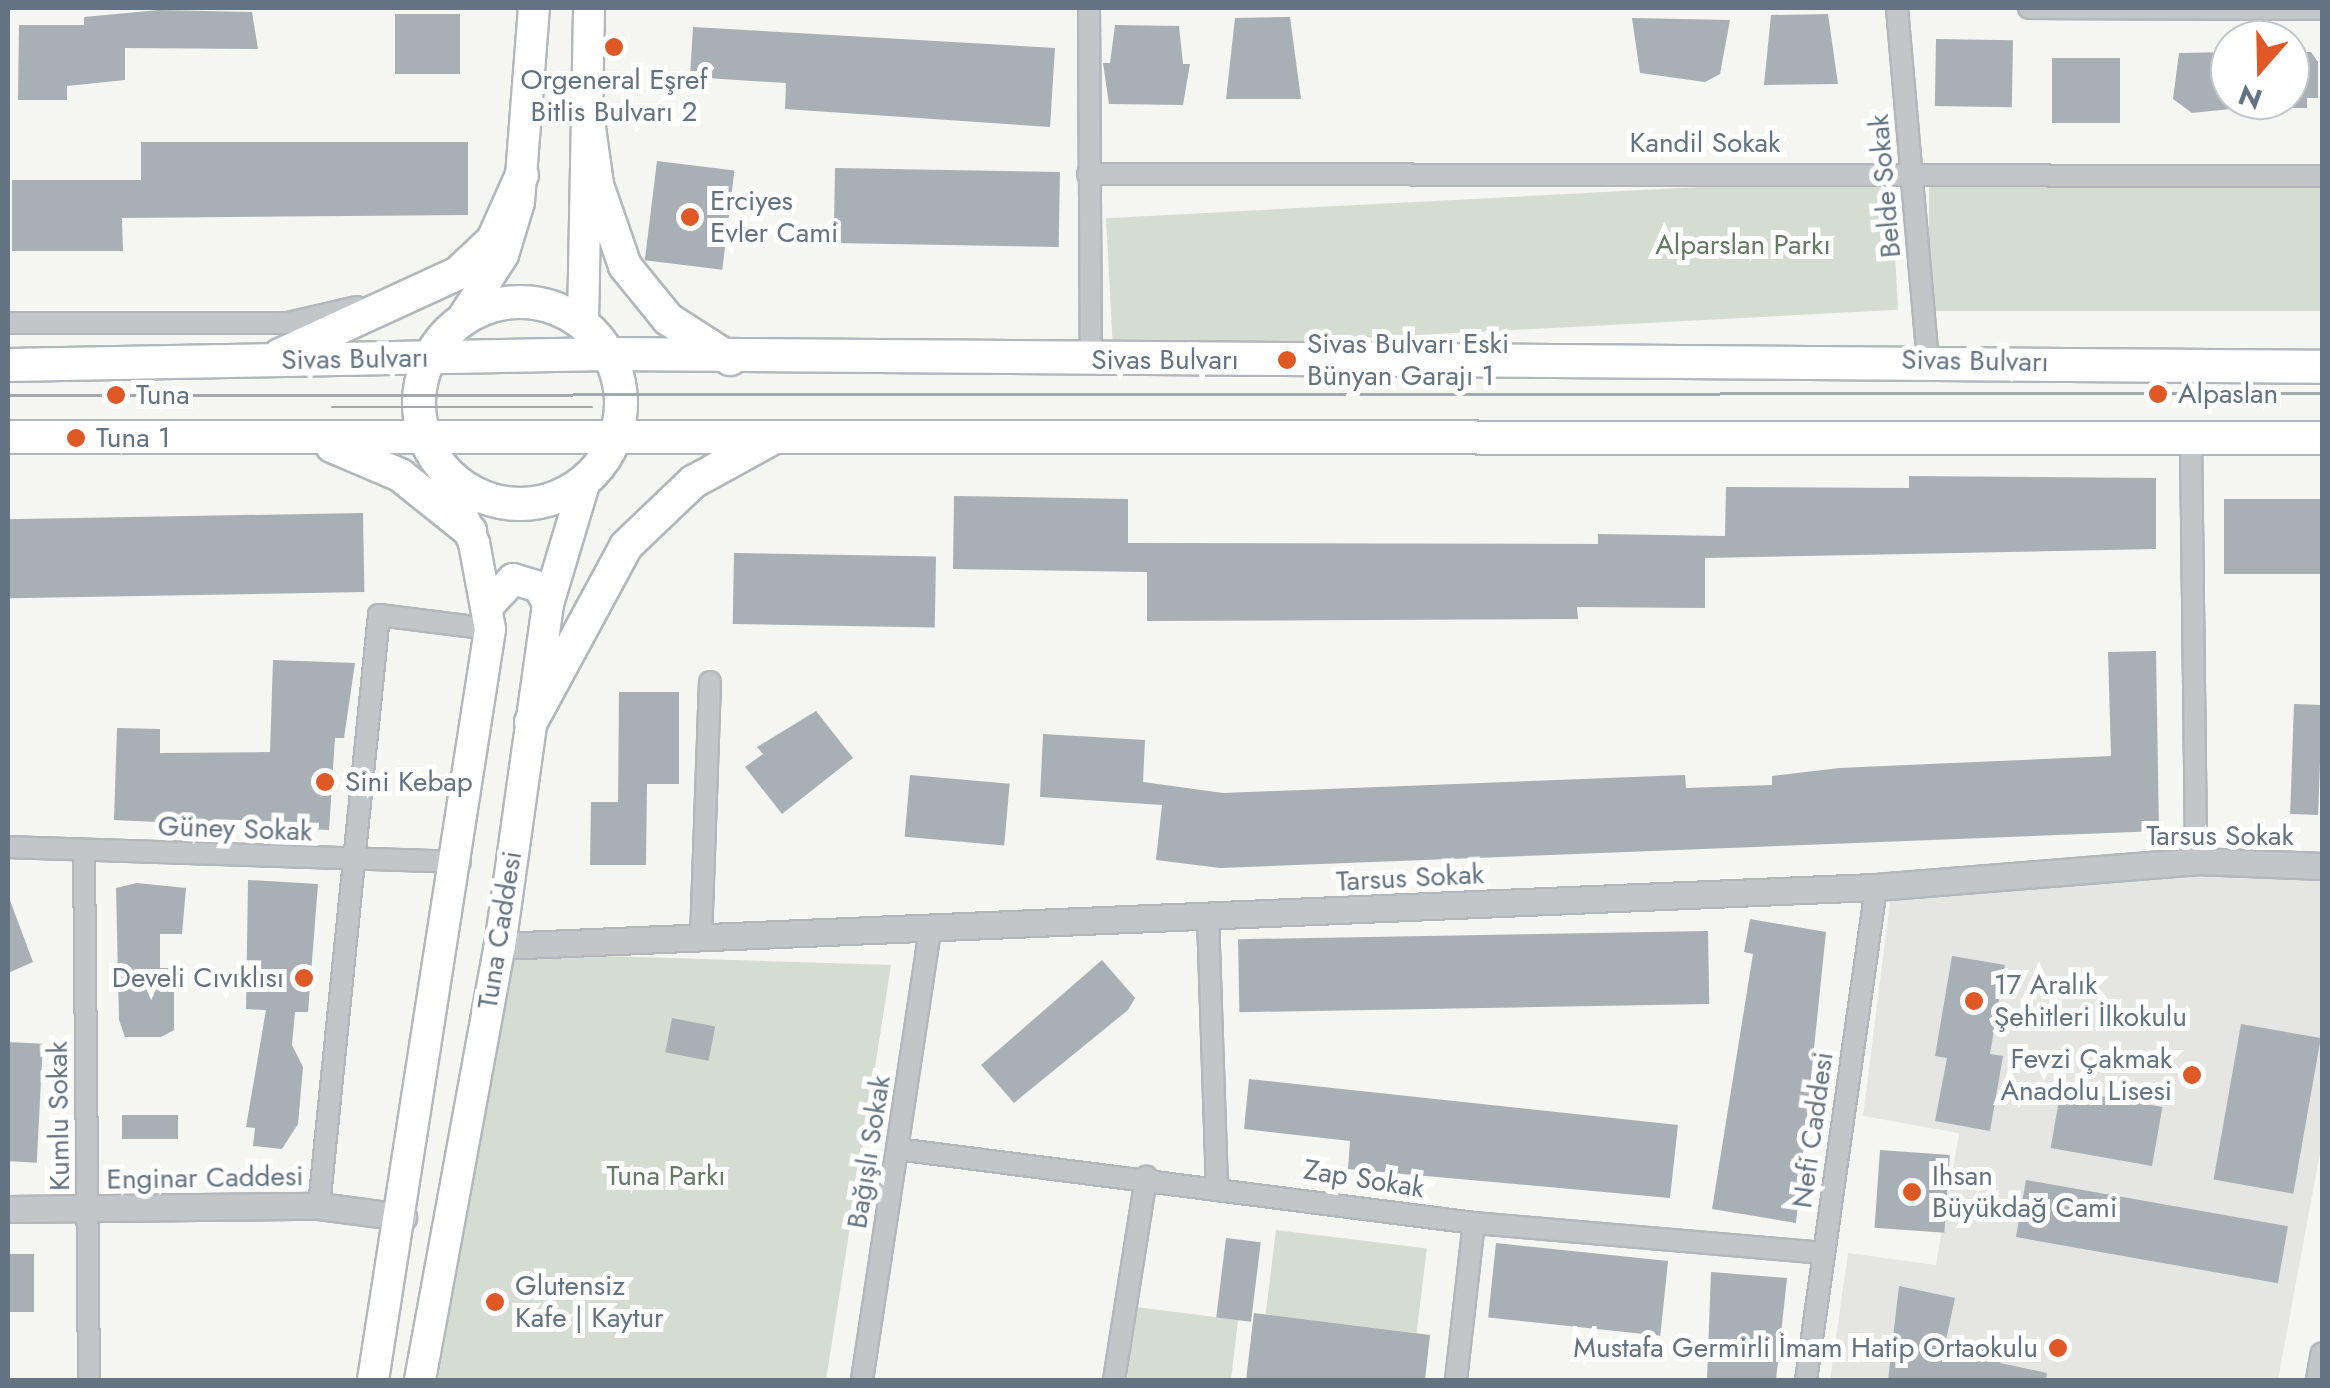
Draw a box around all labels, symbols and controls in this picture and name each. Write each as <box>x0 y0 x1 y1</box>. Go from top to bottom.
north arrow <box>2210 20 2310 120</box>
marker: Orgeneral Eşref Bitlis Bulvarı 2 <box>603 36 625 58</box>
place label: Orgeneral Eşref Bitlis Bulvarı 2 <box>520 63 708 129</box>
text: N <box>2233 74 2268 120</box>
street label: Belde Sokak <box>1862 113 1908 259</box>
street label: Kandil Sokak <box>1630 126 1780 160</box>
place label: Erciyes Evler Cami <box>710 184 838 250</box>
marker: Erciyes Evler Cami <box>679 206 701 228</box>
park label: Alparslan Parkı <box>1655 228 1831 262</box>
place label: Sivas Bulvarı Eski Bünyan Garajı 1 <box>1307 327 1509 393</box>
street label: Sivas Bulvarı <box>281 341 429 377</box>
street label: Sivas Bulvarı <box>1091 343 1239 377</box>
street label: Sivas Bulvarı <box>1901 343 2049 379</box>
marker: Sivas Bulvarı Eski Bünyan Garajı 1 <box>1276 349 1298 371</box>
place label: Alpaslan <box>2178 377 2278 411</box>
place label: Tuna <box>136 378 190 412</box>
marker: Alpaslan <box>2147 383 2169 405</box>
marker: Tuna <box>105 384 127 406</box>
place label: Tuna 1 <box>96 421 171 455</box>
marker: Tuna 1 <box>65 427 87 449</box>
place label: Sini Kebap <box>345 765 473 799</box>
marker: Sini Kebap <box>314 771 336 793</box>
street label: Güney Sokak <box>157 810 313 848</box>
street label: Tarsus Sokak <box>2146 819 2294 853</box>
street label: Tuna Caddesi <box>471 849 529 1011</box>
street label: Tarsus Sokak <box>1335 857 1485 899</box>
place label: Develi Cıvıklısı <box>112 961 284 995</box>
marker: Develi Cıvıklısı <box>293 967 315 989</box>
place label: 17 Aralık Şehitleri İlkokulu <box>1994 968 2187 1034</box>
marker: 17 Aralık Şehitleri İlkokulu <box>1963 990 1985 1012</box>
street label: Kumlu Sokak <box>41 1041 77 1191</box>
place label: Fevzi Çakmak Anadolu Lisesi <box>2000 1042 2172 1108</box>
street label: Nefi Caddesi <box>1785 1050 1841 1210</box>
marker: Fevzi Çakmak Anadolu Lisesi <box>2181 1064 2203 1086</box>
street label: Bağışlı Sokak <box>840 1073 898 1231</box>
street label: Zap Sokak <box>1301 1153 1427 1205</box>
street label: Enginar Caddesi <box>106 1159 304 1197</box>
park label: Tuna Parkı <box>606 1159 726 1193</box>
place label: Ihsan Büyükdağ Cami <box>1932 1159 2117 1225</box>
marker: Ihsan Büyükdağ Cami <box>1901 1181 1923 1203</box>
place label: Glutensiz Kafe | Kaytur <box>515 1269 664 1335</box>
marker: Glutensiz Kafe | Kaytur <box>484 1291 506 1313</box>
place label: Mustafa Germirli İmam Hatip Ortaokulu <box>1573 1331 2038 1365</box>
marker: Mustafa Germirli İmam Hatip Ortaokulu <box>2047 1337 2069 1359</box>

